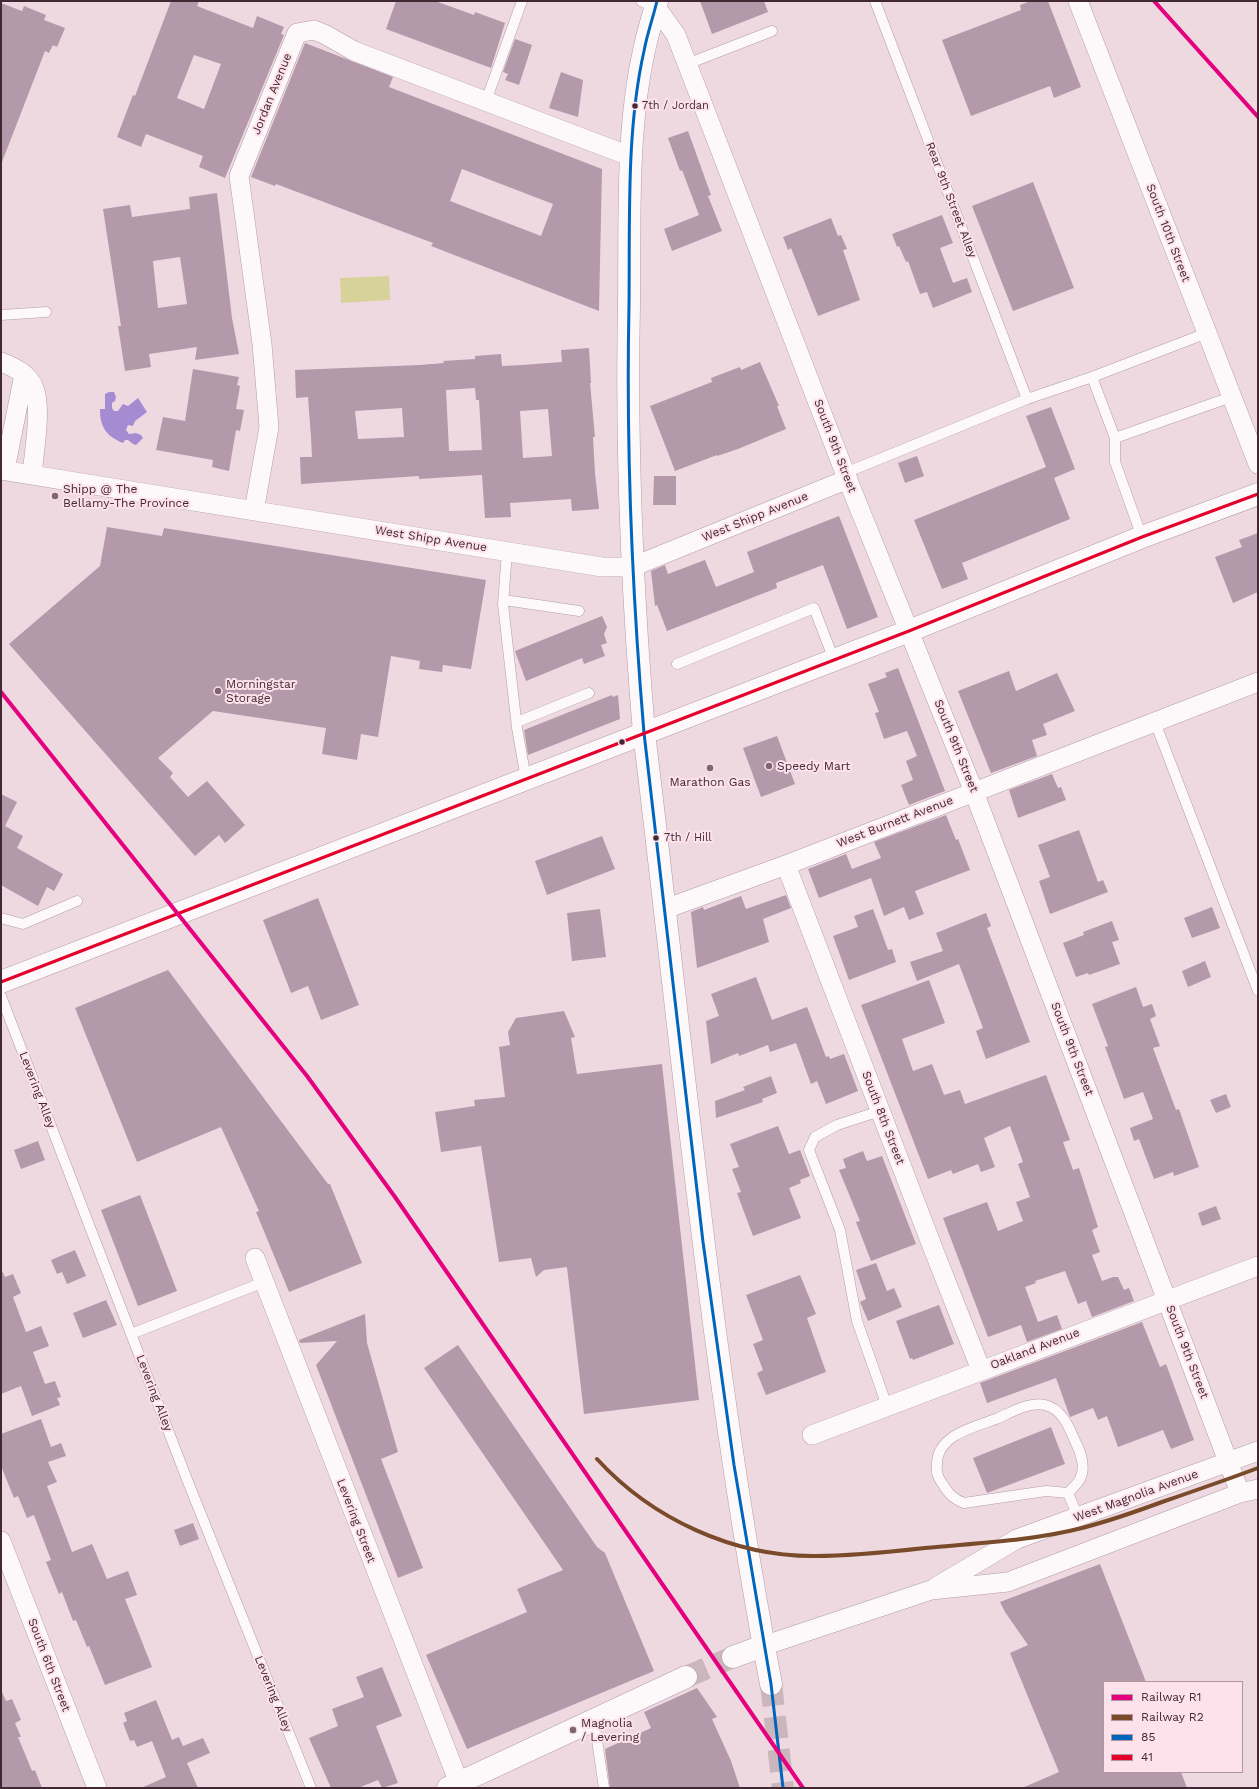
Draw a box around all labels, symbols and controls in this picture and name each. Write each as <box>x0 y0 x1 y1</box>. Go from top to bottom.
street label: Jordan Avenue <box>249 51 295 137</box>
place label: 7th / Jordan <box>642 99 709 113</box>
marker: 7th / Jordan <box>630 101 640 111</box>
street label: Rear 9th Street Alley <box>922 140 980 260</box>
street label: South 10th Street <box>1143 182 1193 284</box>
street label: South 9th Street <box>811 397 859 495</box>
place label: Shipp @ The Bellamy-The Province <box>63 482 189 510</box>
street label: West Shipp Avenue <box>700 489 810 545</box>
marker: Shipp @ The Bellamy-The Province <box>50 491 60 501</box>
street label: West Shipp Avenue <box>374 523 488 555</box>
place label: Morningstar Storage <box>226 677 296 705</box>
marker: Morningstar Storage <box>213 686 223 696</box>
street label: South 9th Street <box>931 697 981 795</box>
unlabelled marker <box>617 737 627 747</box>
place label: Speedy Mart <box>777 759 850 773</box>
marker: Speedy Mart <box>764 761 774 771</box>
marker: Marathon Gas <box>705 763 715 773</box>
place label: Marathon Gas <box>669 775 751 789</box>
street label: West Burnett Avenue <box>835 793 955 851</box>
place label: 7th / Hill <box>664 831 712 845</box>
marker: 7th / Hill <box>651 833 661 843</box>
street label: South 9th Street <box>1048 1000 1096 1098</box>
street label: Levering Alley <box>16 1050 58 1130</box>
street label: South 8th Street <box>859 1069 907 1167</box>
street label: South 9th Street <box>1163 1303 1211 1401</box>
street label: Oakland Avenue <box>988 1325 1082 1373</box>
street label: Levering Alley <box>133 1353 175 1433</box>
street label: West Magnolia Avenue <box>1072 1467 1200 1525</box>
street label: Levering Street <box>333 1477 379 1565</box>
street label: South 6th Street <box>25 1616 73 1714</box>
street label: Levering Alley <box>251 1654 295 1734</box>
legend <box>1103 1681 1243 1773</box>
text: Railway R1 <box>1141 1690 1201 1704</box>
text: Railway R2 <box>1141 1710 1204 1724</box>
place label: Magnolia / Levering <box>581 1716 639 1744</box>
marker: Magnolia / Levering <box>568 1725 578 1735</box>
text: 85 <box>1141 1730 1155 1744</box>
text: 41 <box>1141 1750 1153 1764</box>

